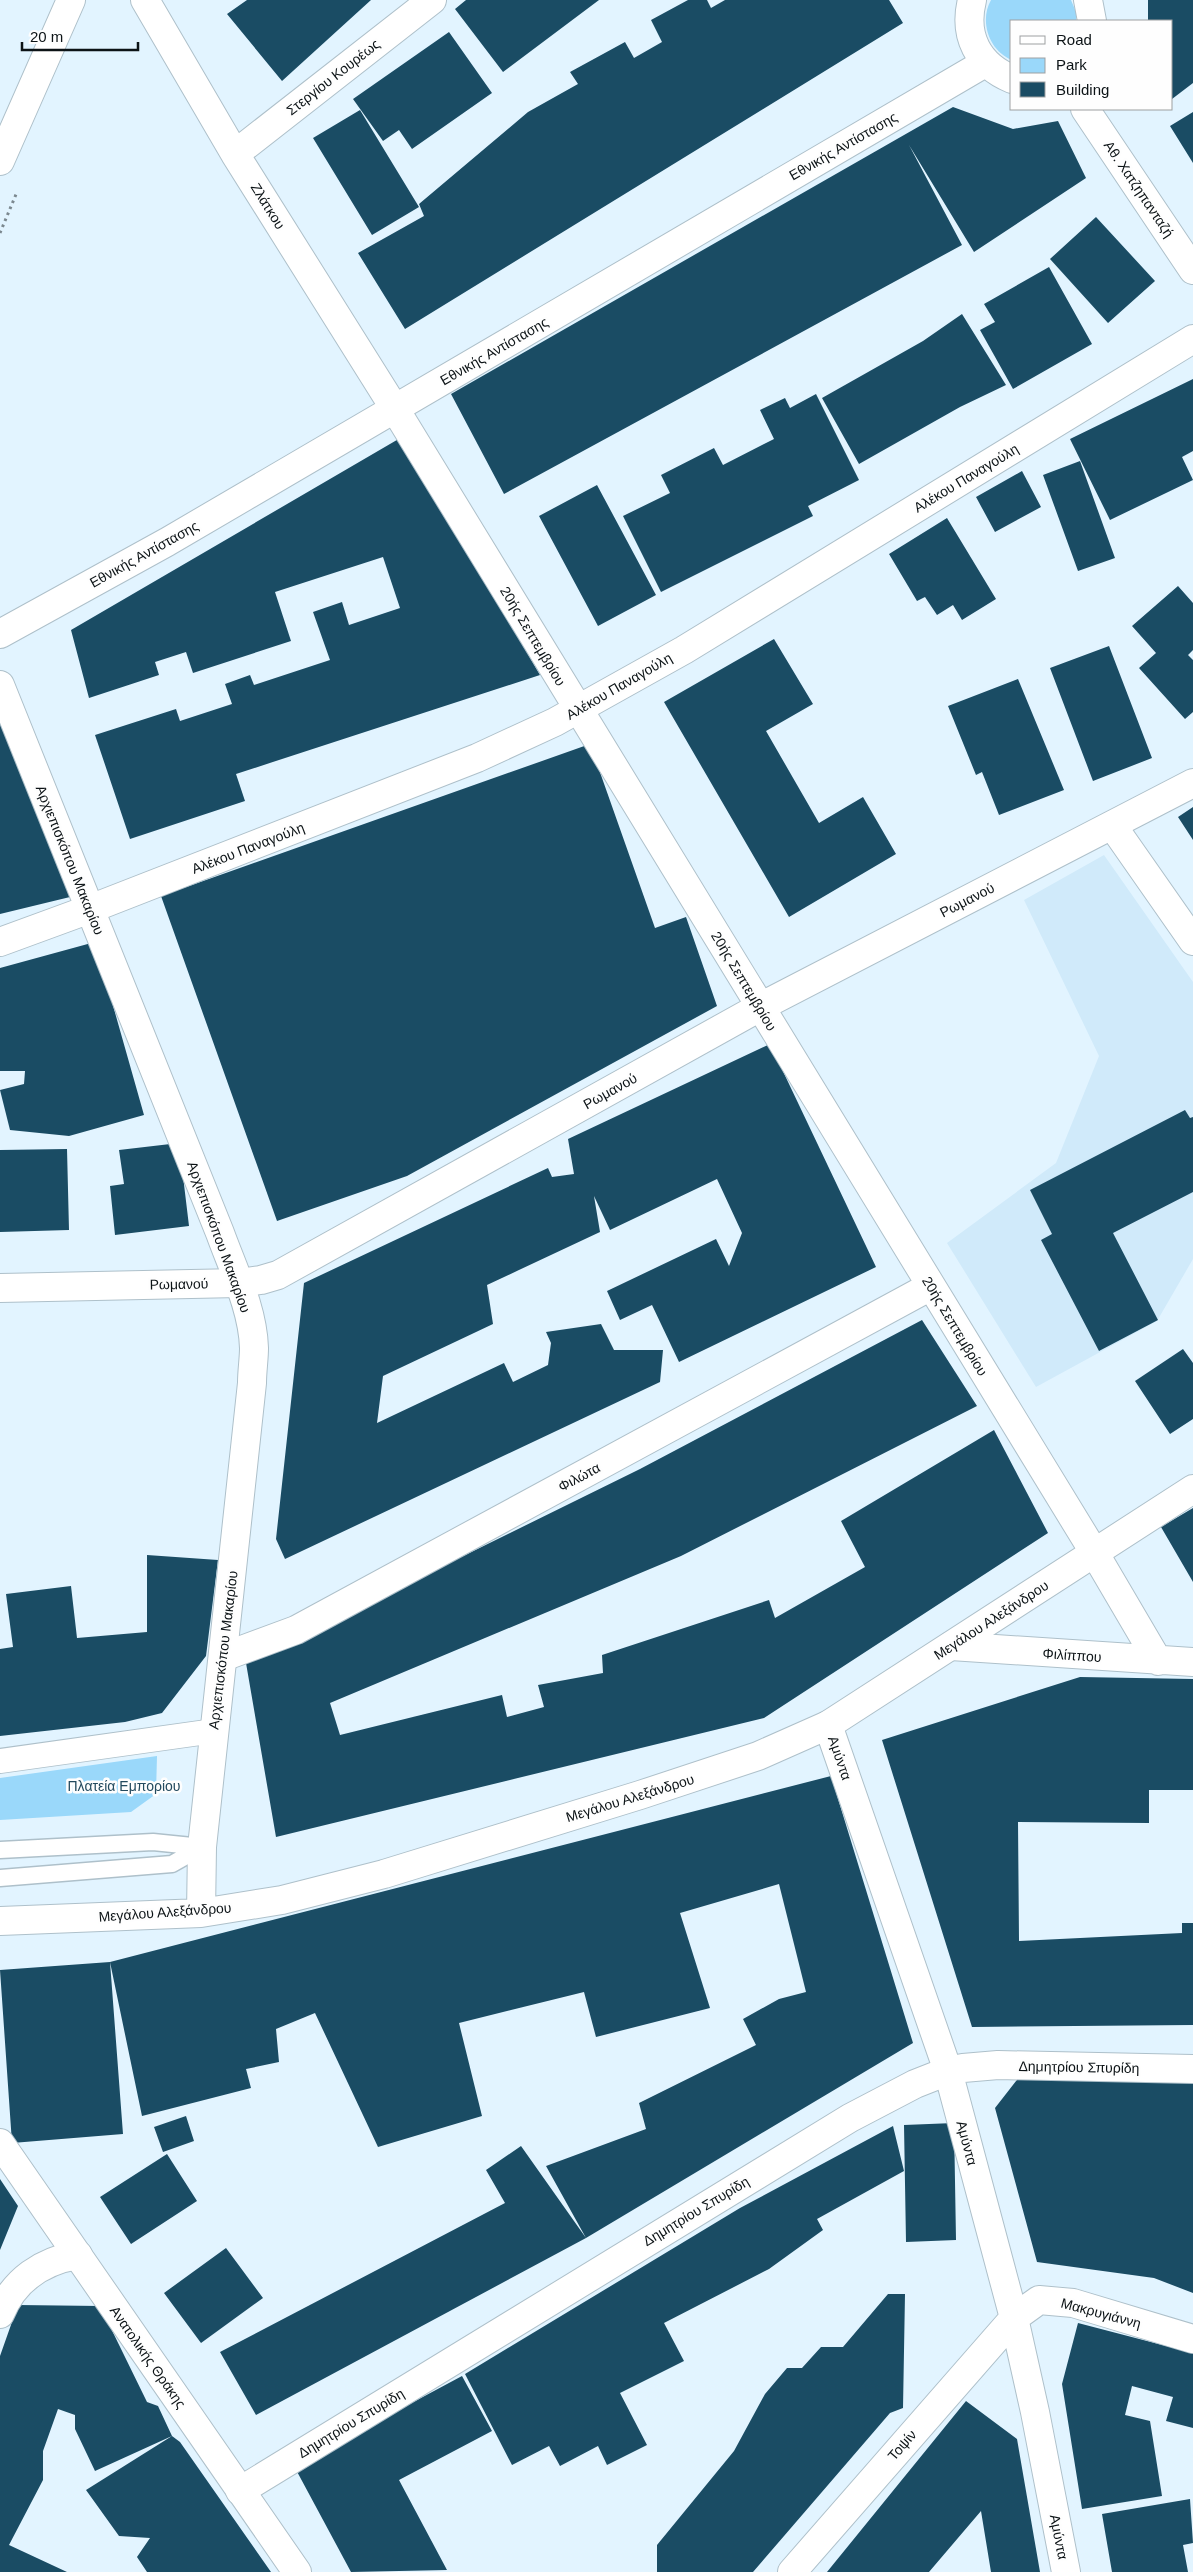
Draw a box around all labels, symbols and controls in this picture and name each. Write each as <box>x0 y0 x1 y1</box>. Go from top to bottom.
scale bar <box>22 20 139 52</box>
legend <box>1010 20 1173 110</box>
text: 20 m <box>30 28 63 45</box>
text: Road <box>1056 31 1092 48</box>
street label: Στεργίου Κουρέως <box>283 36 383 118</box>
text: Park <box>1056 56 1087 73</box>
text: Building <box>1056 81 1109 98</box>
street label: Εθνικής Αντίστασης <box>786 108 900 183</box>
street label: Αθ. Χατζηπανταζή <box>1101 138 1177 240</box>
street label: Ζλάτκου <box>248 180 288 232</box>
street label: Εθνικής Αντίστασης <box>437 313 551 388</box>
street label: Αλέκου Παναγούλη <box>911 440 1021 516</box>
street label: Εθνικής Αντίστασης <box>87 517 201 591</box>
street label: 20ής Σεπτεμβρίου <box>497 583 569 689</box>
street label: Αλέκου Παναγούλη <box>563 649 675 723</box>
street label: Αρχιεπισκόπου Μακαρίου <box>33 783 107 937</box>
street label: Αλέκου Παναγούλη <box>189 819 307 877</box>
street label: Ρωμανού <box>937 880 997 920</box>
street label: 20ής Σεπτεμβρίου <box>708 928 780 1034</box>
street label: Ρωμανού <box>580 1070 640 1112</box>
street label: Αρχιεπισκόπου Μακαρίου <box>184 1159 254 1315</box>
street label: 20ής Σεπτεμβρίου <box>919 1273 991 1379</box>
street label: Ρωμανού <box>149 1275 209 1293</box>
street label: Φιλώτα <box>555 1459 603 1495</box>
street label: Αρχιεπισκόπου Μακαρίου <box>205 1570 241 1730</box>
street label: Μεγάλου Αλεξάνδρου <box>931 1577 1051 1663</box>
street label: Φιλίππου <box>1042 1645 1102 1665</box>
street label: Αμύντα <box>825 1734 855 1782</box>
street label: Μεγάλου Αλεξάνδρου <box>564 1771 696 1825</box>
park label: Πλατεία Εμπορίου <box>67 1778 181 1794</box>
street label: Μεγάλου Αλεξάνδρου <box>98 1899 232 1925</box>
street label: Δημητρίου Σπυρίδη <box>1018 2058 1140 2076</box>
street label: Αμύντα <box>953 2119 981 2167</box>
street label: Δημητρίου Σπυρίδη <box>640 2173 752 2249</box>
street label: Μακρυγιάννη <box>1059 2295 1143 2331</box>
street label: Ανατολικής Θράκης <box>107 2303 189 2411</box>
street label: Δημητρίου Σπυρίδη <box>295 2385 407 2461</box>
street label: Τοψίν <box>885 2427 919 2463</box>
street label: Αμύντα <box>1047 2513 1071 2561</box>

